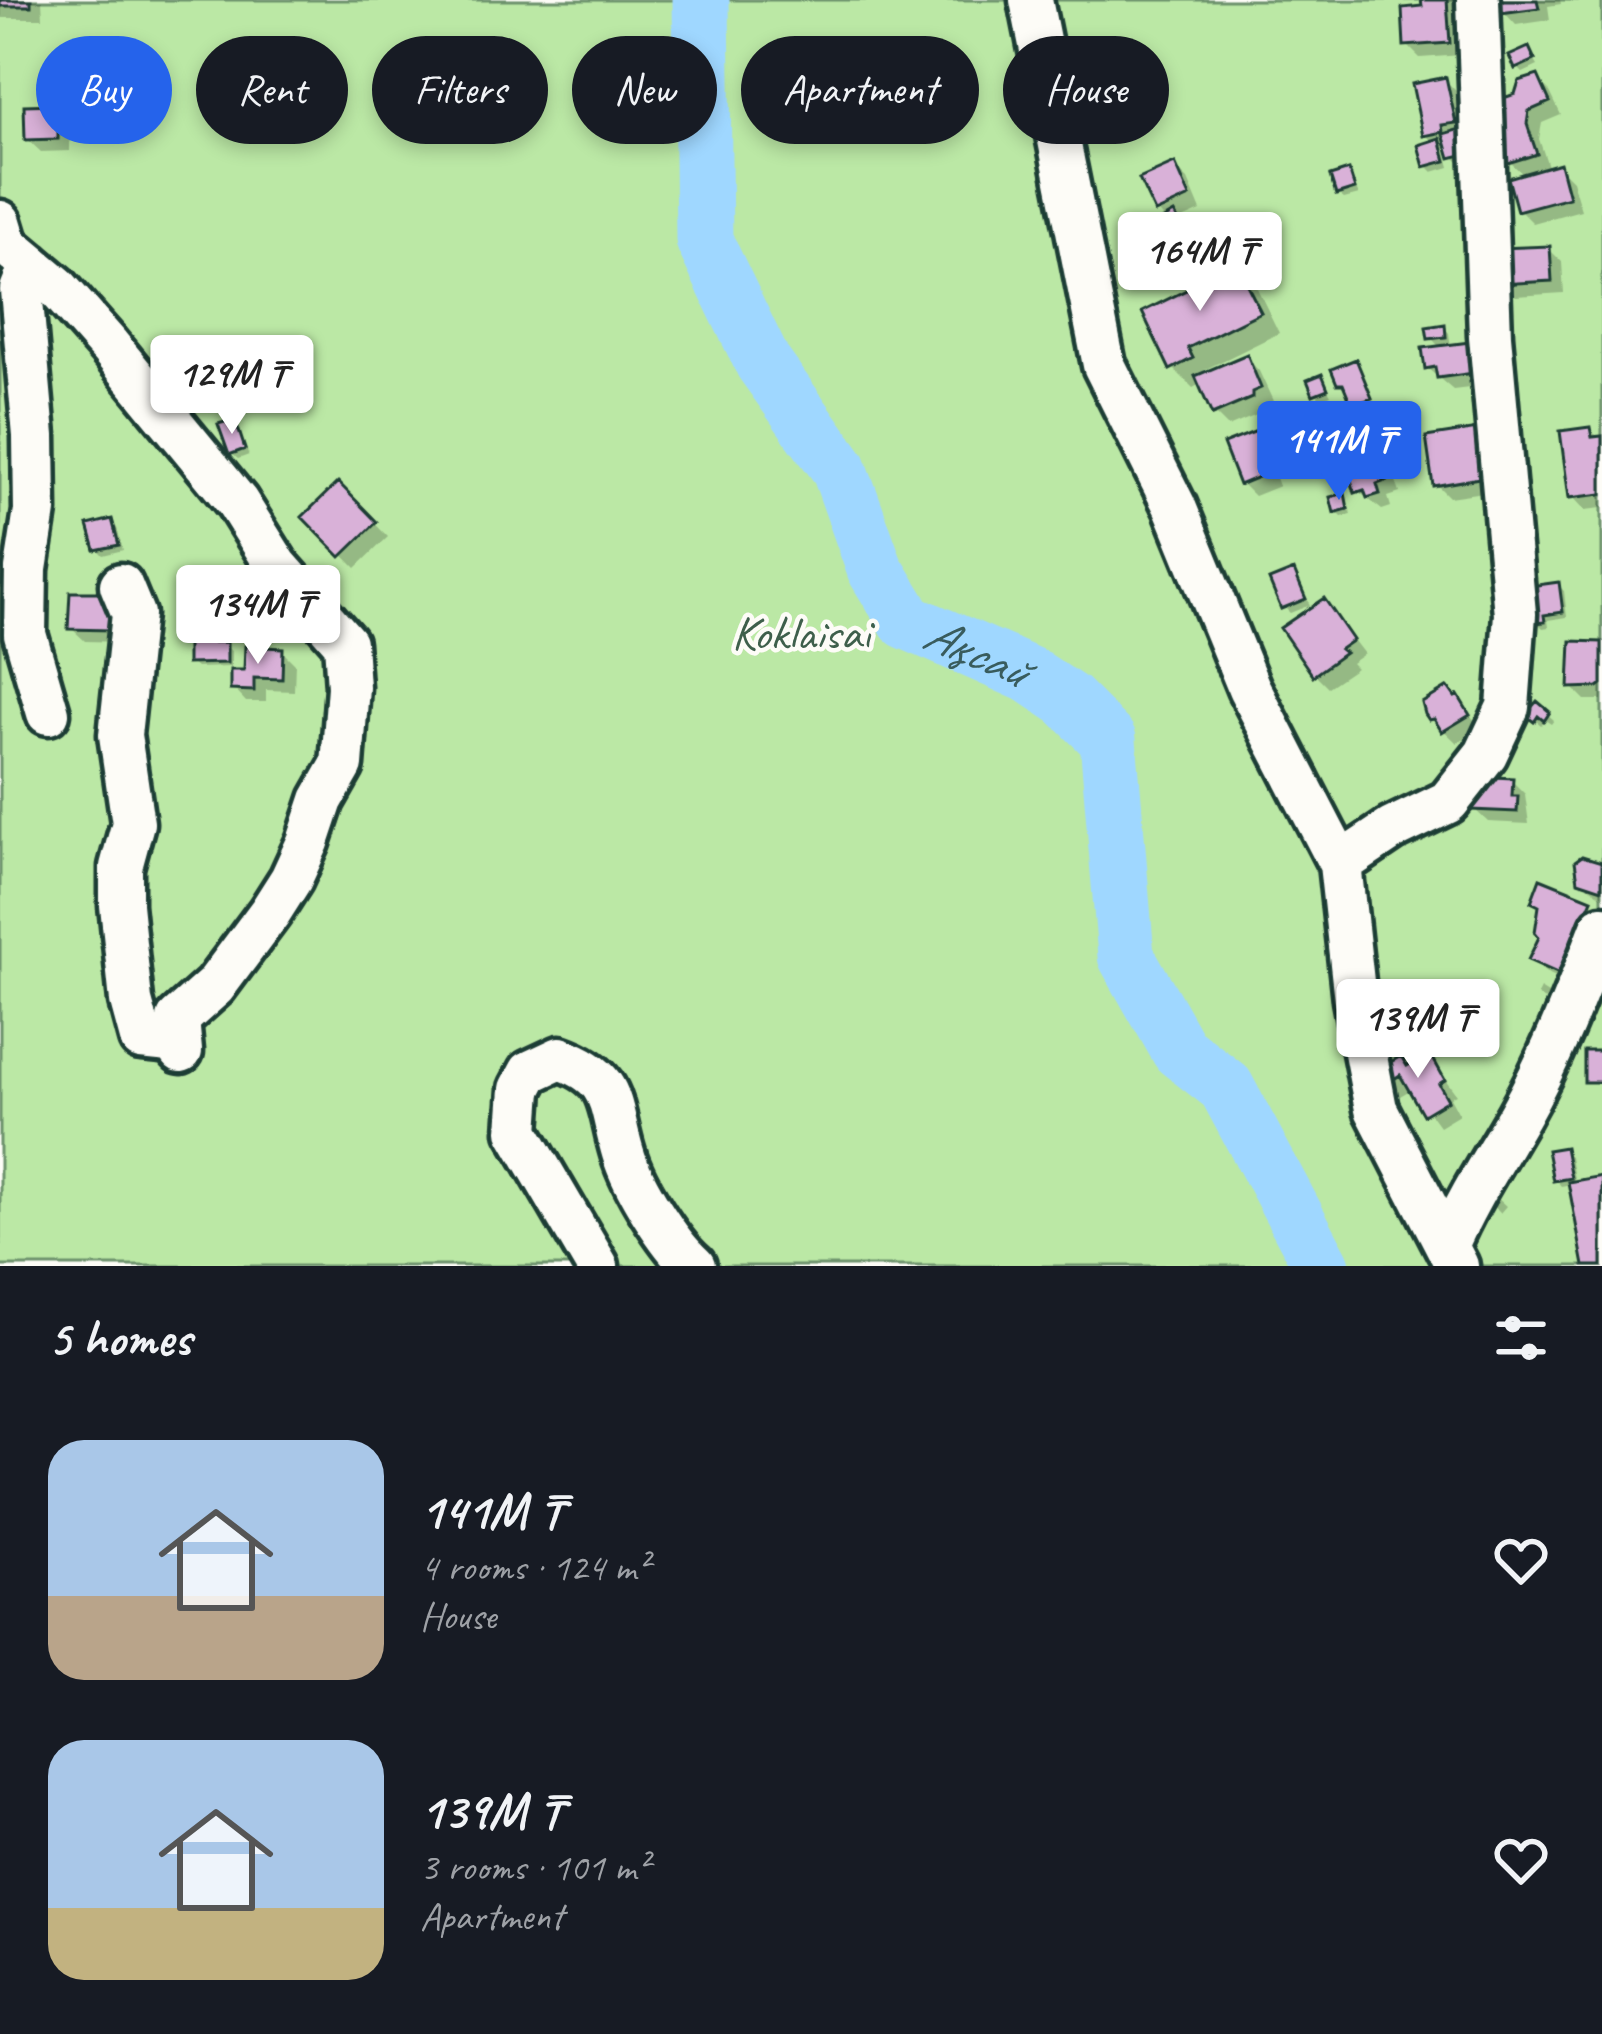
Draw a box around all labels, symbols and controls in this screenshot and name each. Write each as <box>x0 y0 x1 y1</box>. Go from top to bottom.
chip: Buy <box>36 36 172 144</box>
chip: Rent <box>196 36 348 144</box>
chip: Filters <box>372 36 548 144</box>
chip: New <box>572 36 717 144</box>
chip: Apartment <box>741 36 979 144</box>
chip: House <box>1003 36 1169 144</box>
pin: 164M ₸ <box>1102 212 1298 314</box>
text: 164M ₸ <box>1145 226 1255 275</box>
pin: 129M ₸ <box>134 335 330 437</box>
text: 129M ₸ <box>177 349 287 398</box>
pin: 141M ₸ <box>1241 401 1437 503</box>
text: 141M ₸ <box>1284 415 1394 464</box>
pin: 134M ₸ <box>160 565 356 667</box>
text: 134M ₸ <box>203 579 313 628</box>
water label: Ақсай <box>914 601 1047 706</box>
park label: Koklaisai <box>732 603 875 663</box>
pin: 139M ₸ <box>1320 979 1516 1081</box>
text: 139M ₸ <box>1363 993 1473 1042</box>
icon: filters <box>1488 1305 1554 1371</box>
text: 5 homes <box>48 1306 191 1370</box>
text: 141M ₸ <box>420 1479 563 1543</box>
icon: home <box>144 1488 288 1632</box>
icon: heart <box>1488 1527 1554 1593</box>
text: 4 rooms · 124 m² <box>420 1543 648 1592</box>
text: House <box>420 1592 496 1641</box>
text: 139M ₸ <box>420 1779 563 1843</box>
icon: home <box>144 1788 288 1932</box>
icon: heart <box>1488 1827 1554 1893</box>
text: 3 rooms · 101 m² <box>420 1843 648 1892</box>
text: Apartment <box>420 1892 563 1941</box>

